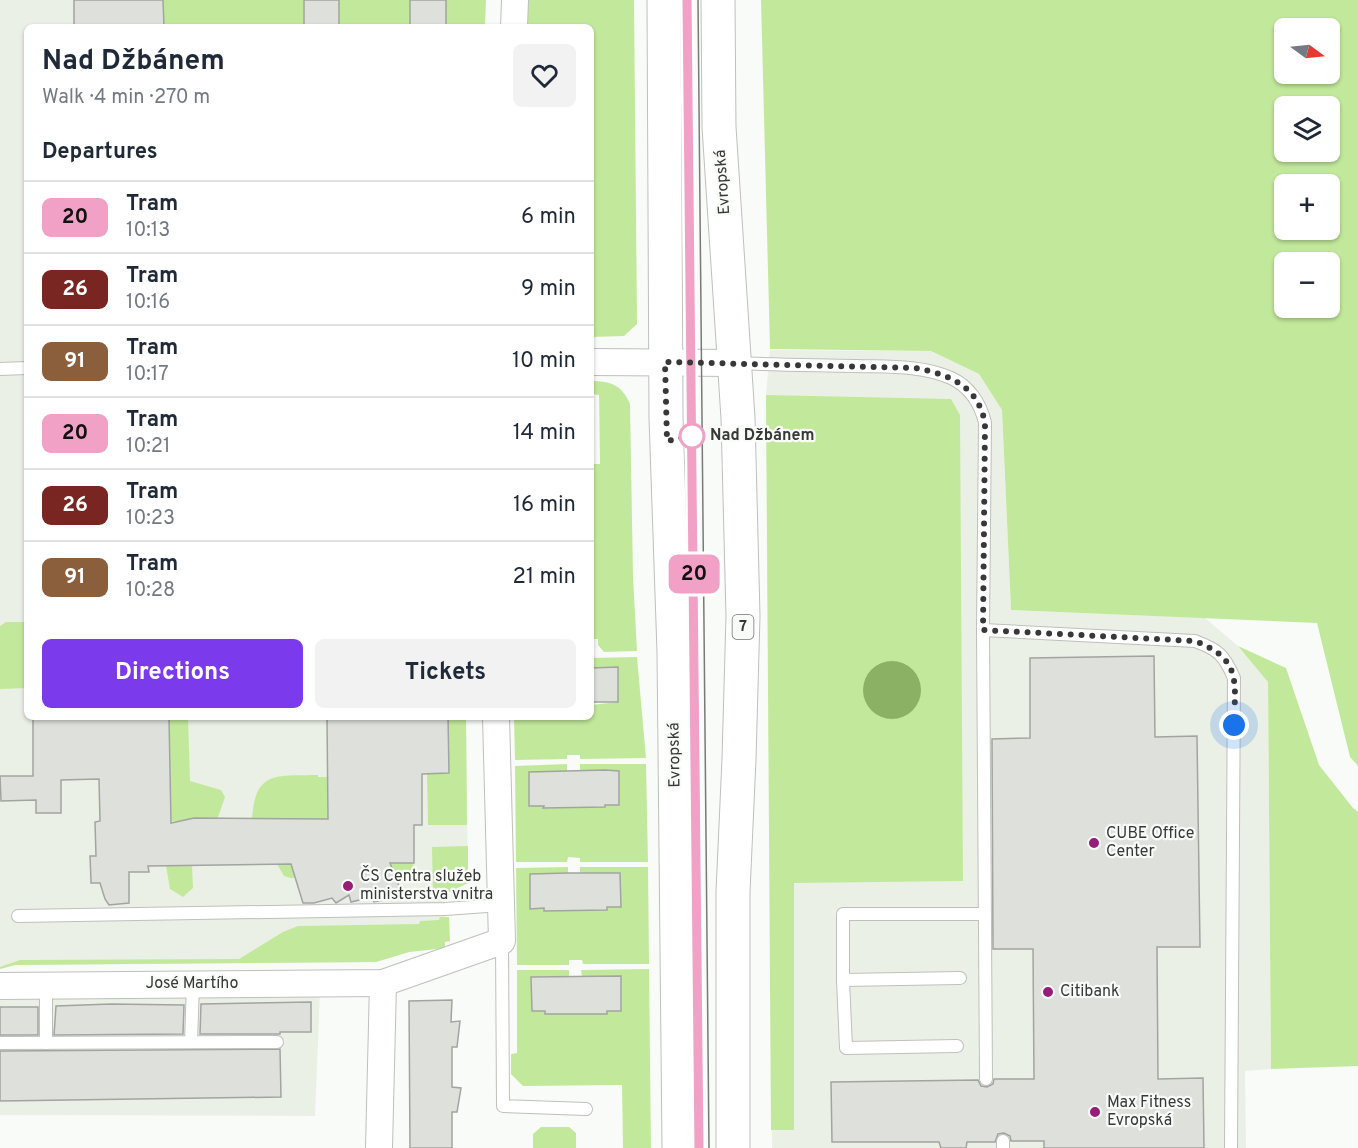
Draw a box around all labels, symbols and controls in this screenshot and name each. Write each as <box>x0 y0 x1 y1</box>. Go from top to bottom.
north arrow <box>1274 18 1340 84</box>
map controls <box>1274 18 1340 318</box>
text: Nad Džbánem <box>42 44 225 80</box>
button: heart <box>513 44 576 107</box>
text: Walk · 4 min · 270 m <box>42 85 210 111</box>
button: layers <box>1274 96 1340 162</box>
text: Departures <box>42 139 158 166</box>
street label: Evropská <box>711 149 735 215</box>
button: + <box>1274 174 1340 240</box>
text: Tram <box>126 191 178 218</box>
text: 20 <box>62 204 88 231</box>
text: 6 min <box>521 204 576 231</box>
text: 10:13 <box>126 218 170 244</box>
button: − <box>1274 252 1340 318</box>
text: Tram <box>126 263 178 290</box>
text: 26 <box>62 276 88 303</box>
text: 9 min <box>521 276 576 303</box>
text: 10:16 <box>126 290 170 316</box>
text: Tram <box>126 335 178 362</box>
text: 91 <box>64 348 86 375</box>
text: 10 min <box>512 348 576 375</box>
text: 10:17 <box>126 362 169 388</box>
text: Tram <box>126 407 178 434</box>
text: 20 <box>62 420 88 447</box>
text: 14 min <box>513 420 576 447</box>
marker: Nad Džbánem <box>679 423 705 449</box>
place label: Nad Džbánem <box>710 426 814 446</box>
text: 10:21 <box>126 434 171 460</box>
text: Tram <box>126 479 178 506</box>
text: 26 <box>62 492 88 519</box>
text: 16 min <box>513 492 576 519</box>
text: 10:23 <box>126 506 175 532</box>
text: Tram <box>126 551 178 578</box>
line badge: 20 <box>667 554 721 594</box>
text: 20 <box>681 561 707 588</box>
text: 91 <box>64 564 86 591</box>
text: 21 min <box>513 564 576 591</box>
text: 10:28 <box>126 578 175 604</box>
road number: 7 <box>732 615 754 639</box>
button: Directions <box>42 639 303 708</box>
button: Tickets <box>315 639 576 708</box>
your location <box>1219 710 1249 740</box>
street label: Evropská <box>664 722 686 788</box>
place label: CUBE Office Center <box>1106 824 1194 862</box>
marker: CUBE Office Center <box>1087 836 1101 850</box>
place label: ČS Centra služeb ministerstva vnitra <box>360 865 493 905</box>
marker: ČS Centra služeb ministerstva vnitra <box>341 879 355 893</box>
street label: José Martího <box>146 974 239 994</box>
place label: Citibank <box>1060 982 1120 1002</box>
marker: Citibank <box>1041 985 1055 999</box>
place label: Max Fitness Evropská <box>1107 1093 1191 1131</box>
marker: Max Fitness Evropská <box>1088 1105 1102 1119</box>

